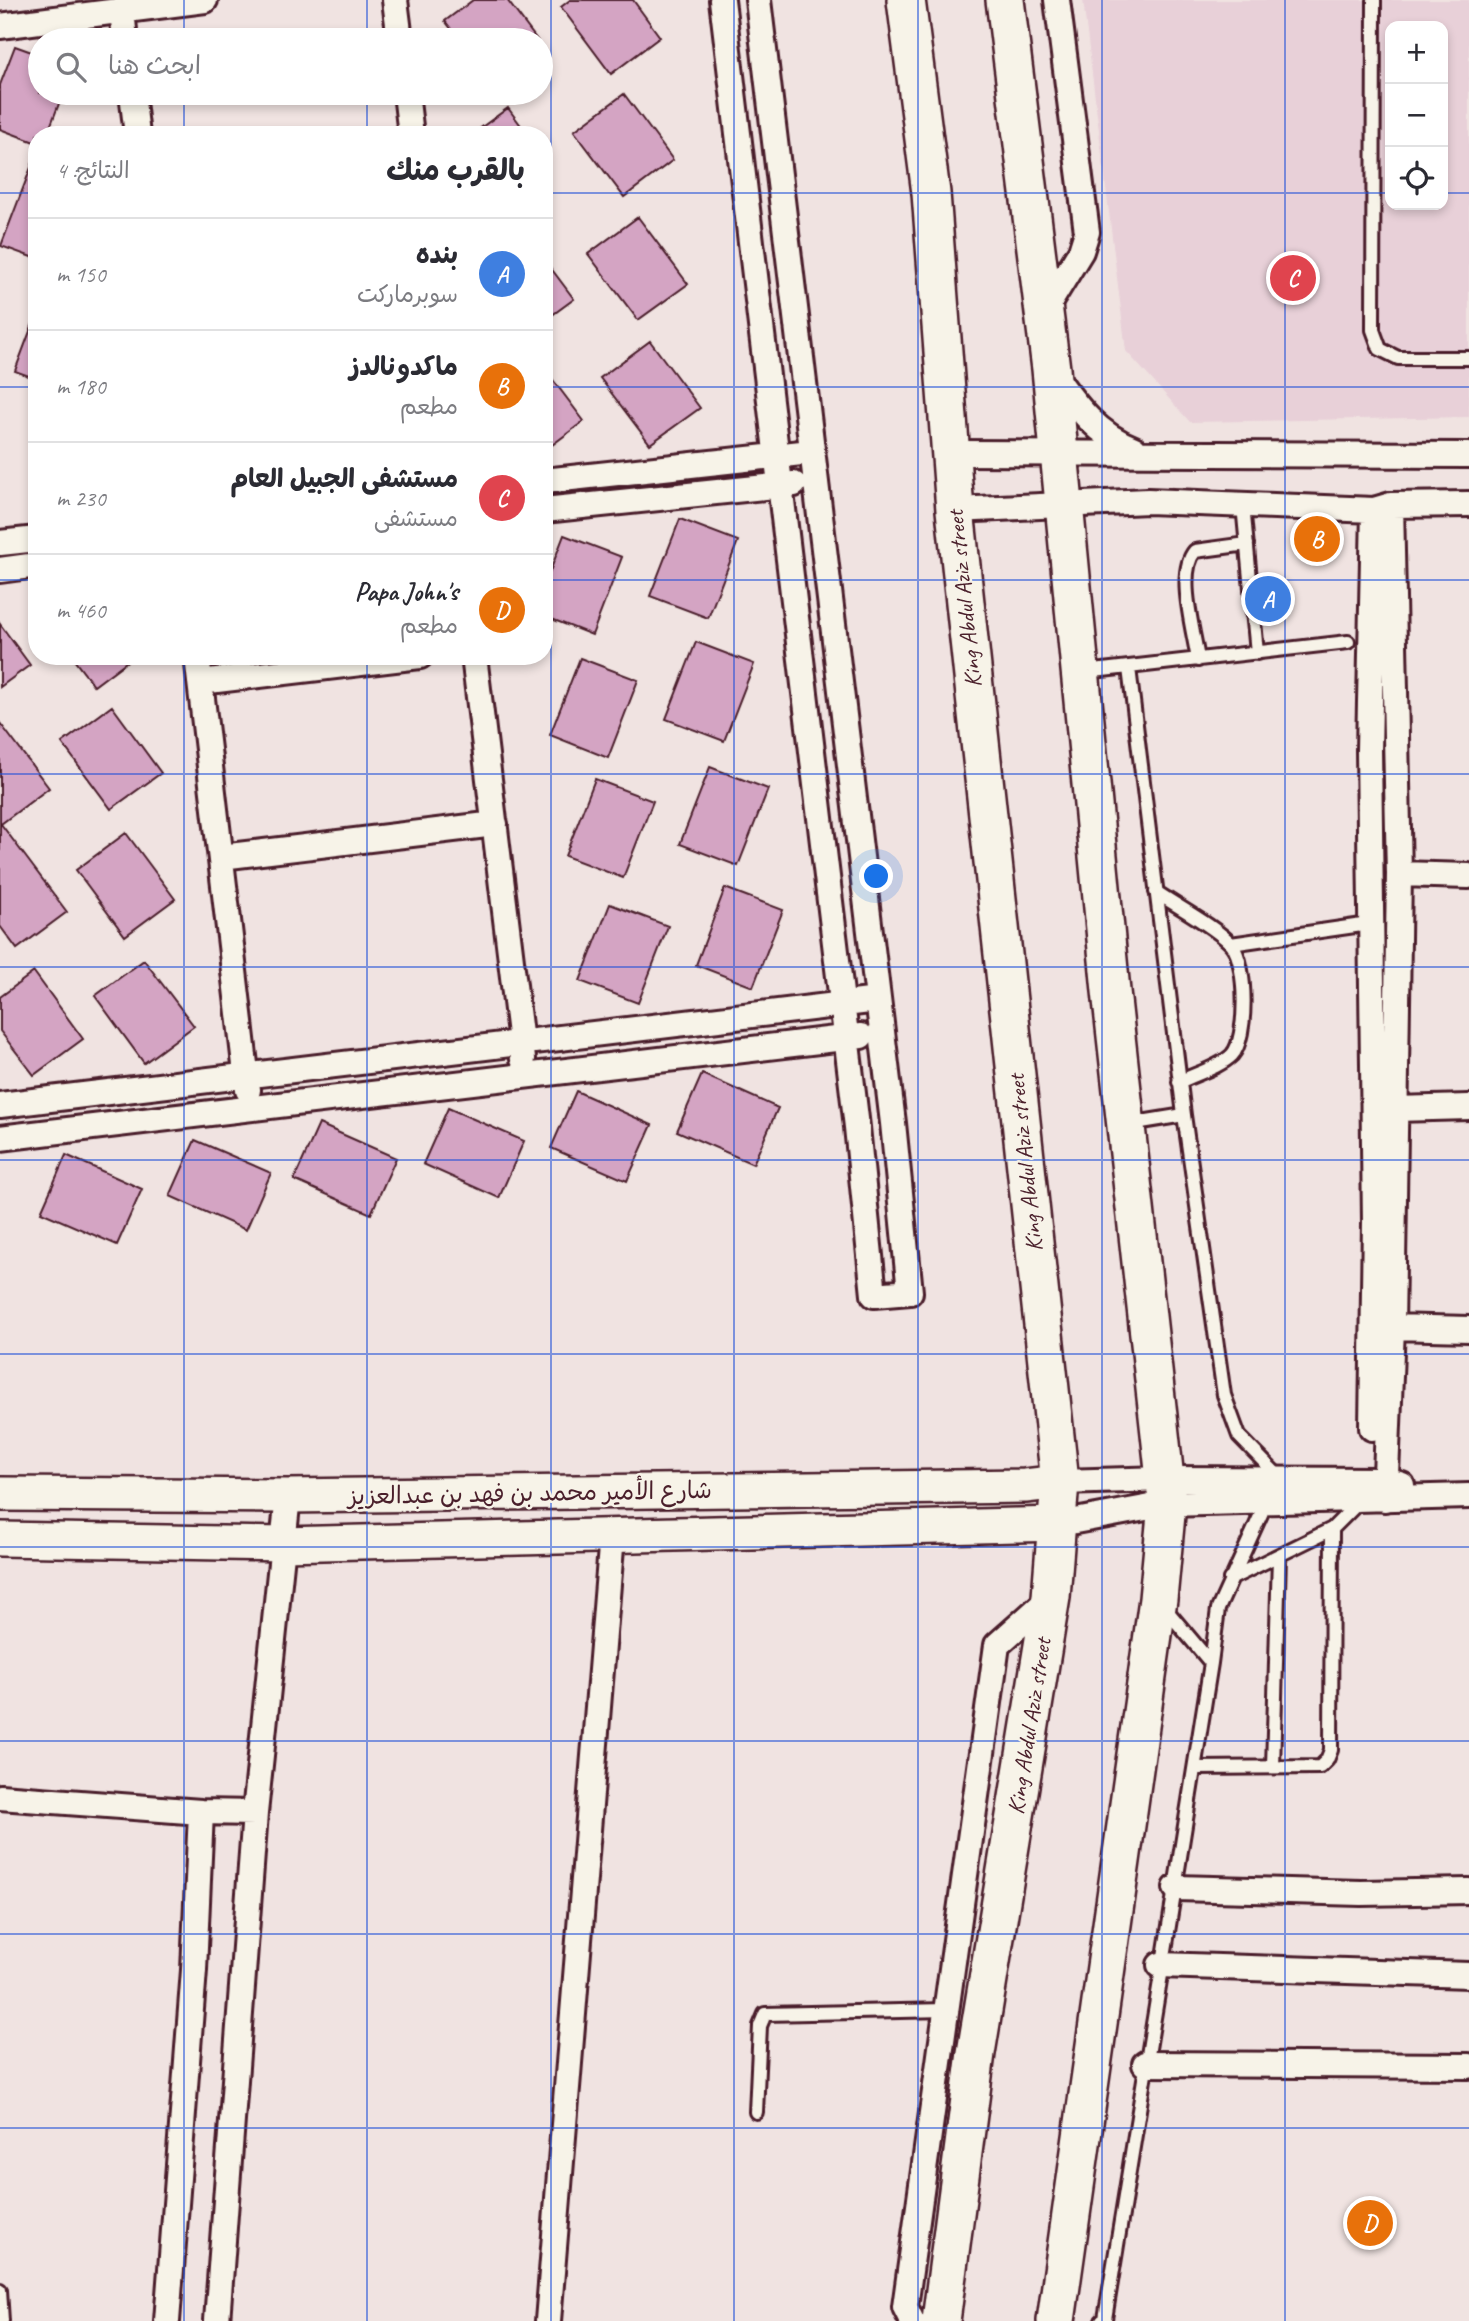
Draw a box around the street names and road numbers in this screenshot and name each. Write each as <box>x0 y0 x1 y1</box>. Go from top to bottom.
street label: King Abdul Aziz street <box>940 507 988 689</box>
street label: King Abdul Aziz street <box>1001 1071 1049 1253</box>
street label: شارع الأمير محمد بن فهد بن عبدالعزيز <box>346 1473 712 1513</box>
street label: King Abdul Aziz street <box>1000 1634 1058 1816</box>

